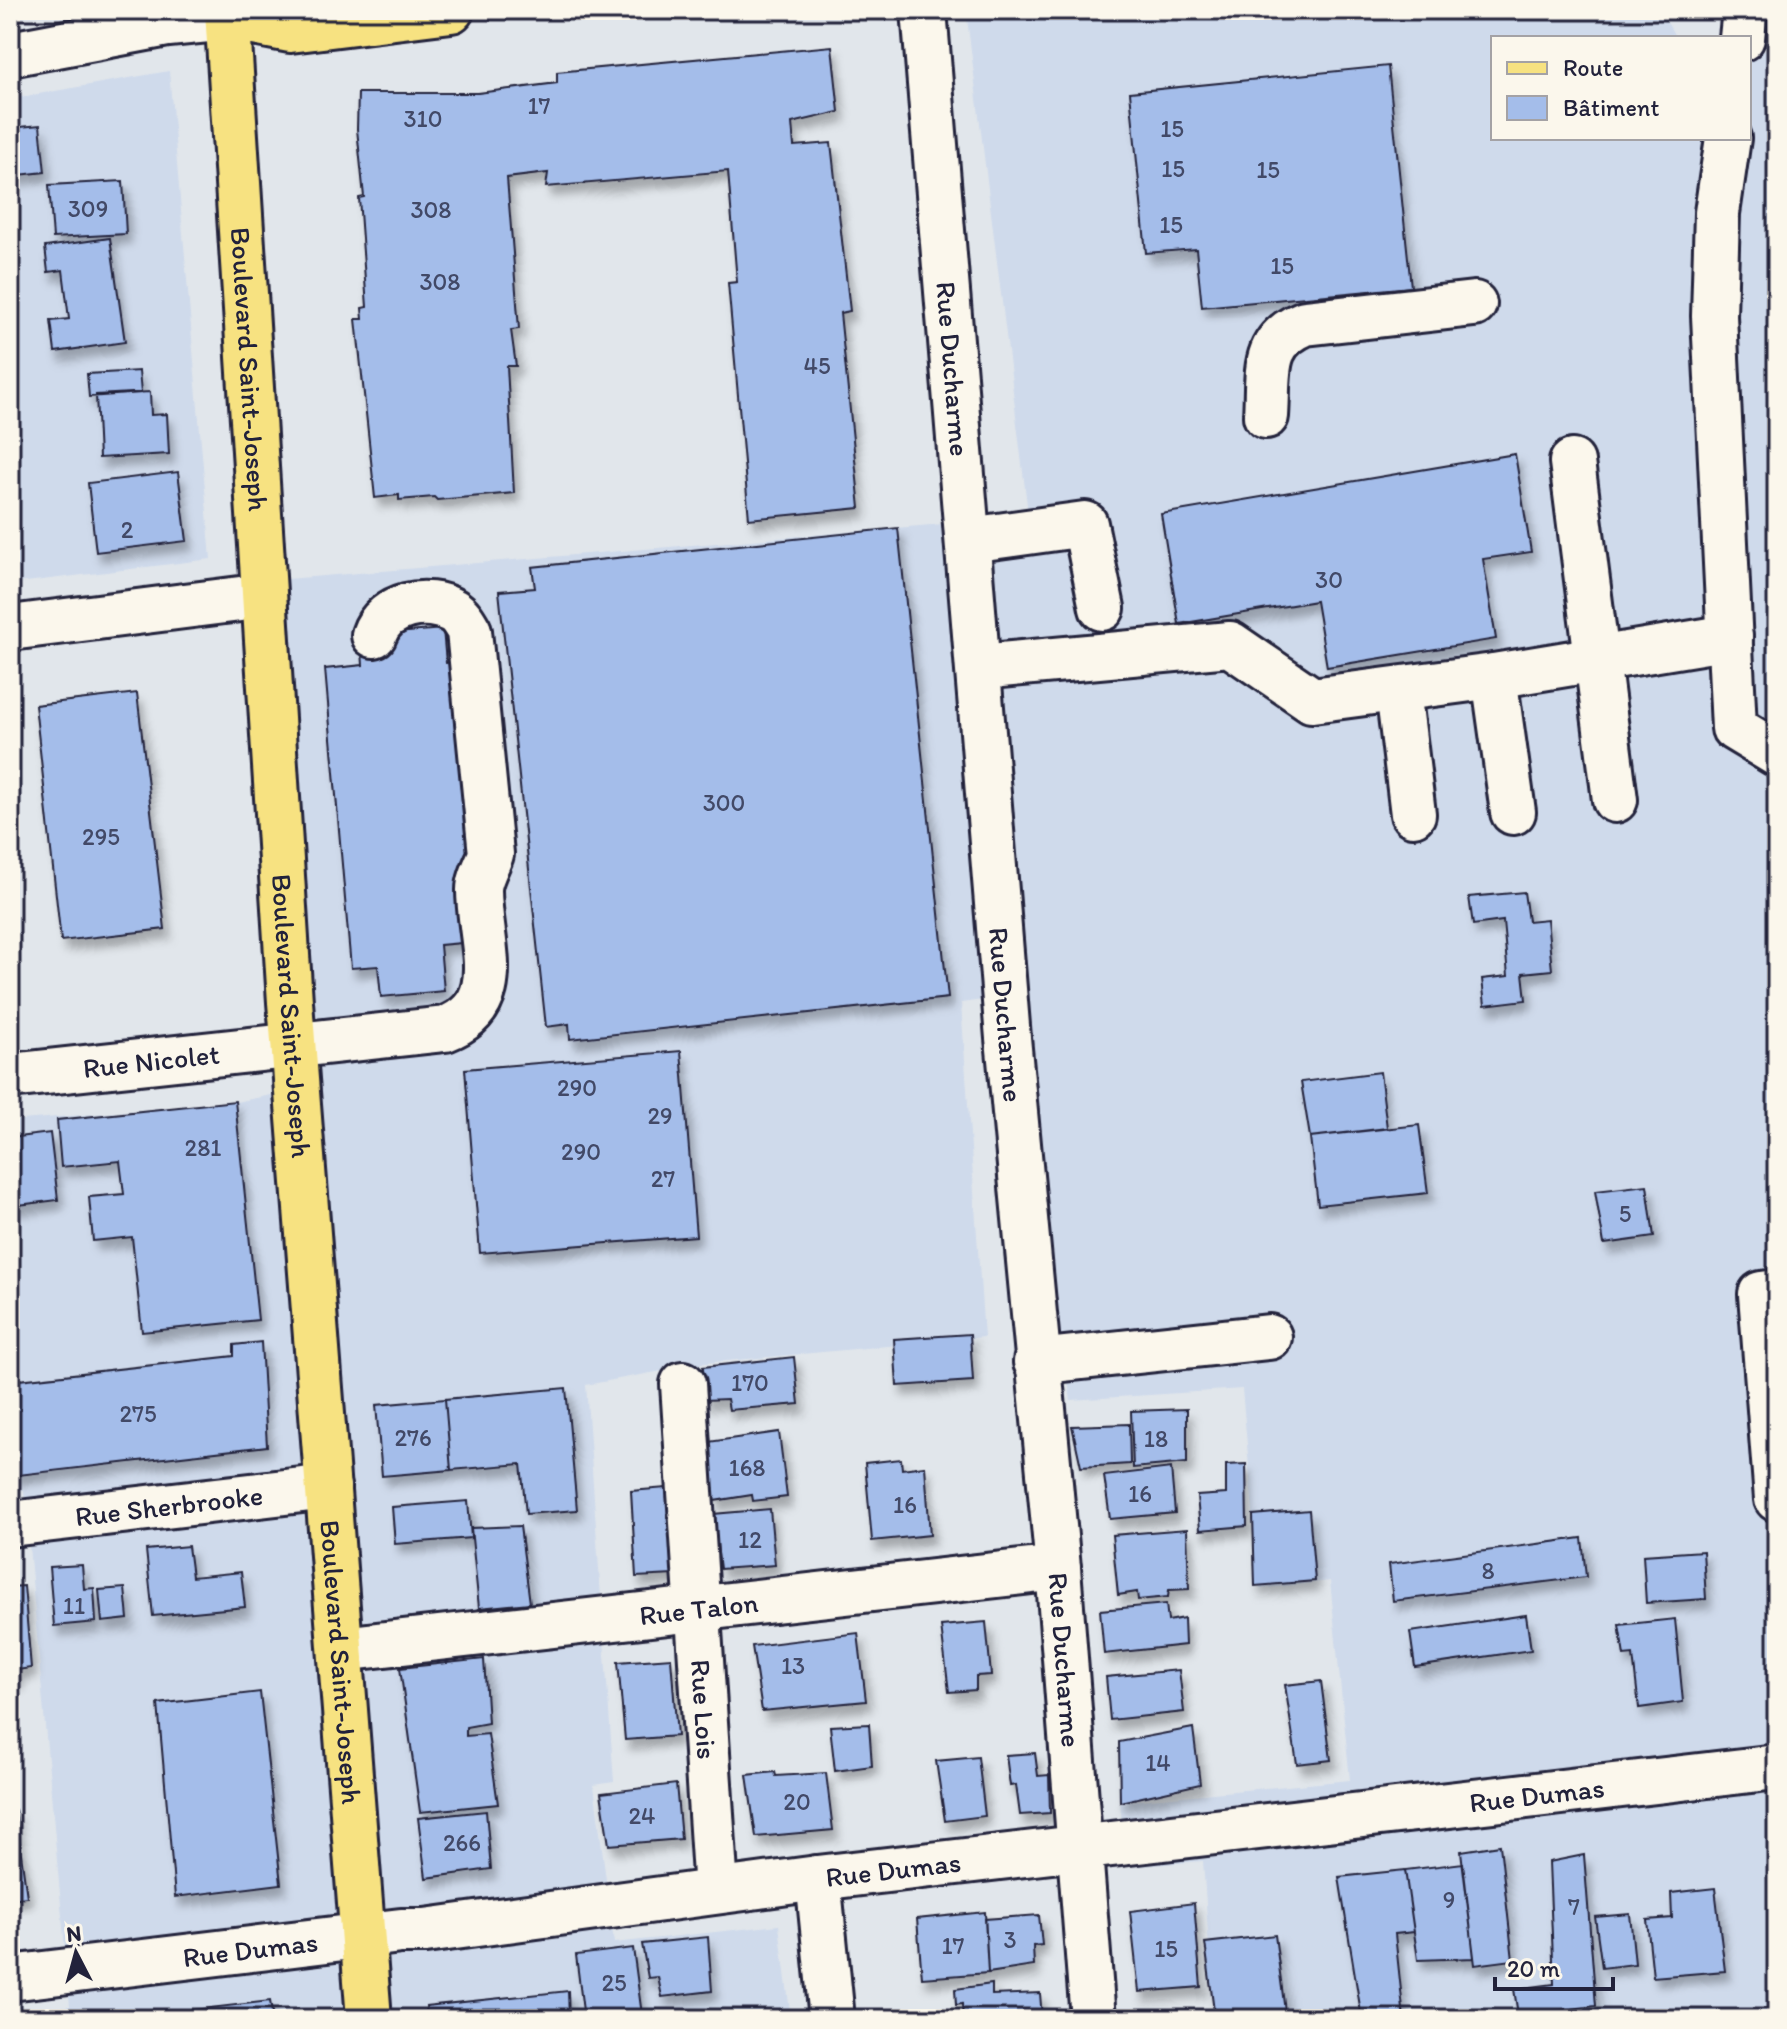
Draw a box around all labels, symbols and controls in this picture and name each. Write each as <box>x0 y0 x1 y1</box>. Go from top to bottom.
legend <box>1491 36 1751 140</box>
text: Route <box>1563 53 1623 82</box>
house number: 17 <box>527 91 551 120</box>
text: Bâtiment <box>1563 93 1659 122</box>
house number: 310 <box>404 104 443 133</box>
house number: 15 <box>1160 114 1184 143</box>
house number: 15 <box>1161 154 1185 183</box>
house number: 15 <box>1256 155 1280 184</box>
house number: 309 <box>68 194 108 223</box>
house number: 308 <box>410 195 452 224</box>
house number: 15 <box>1159 210 1183 239</box>
street label: Boulevard Saint-Joseph <box>224 226 276 513</box>
house number: 15 <box>1270 251 1294 280</box>
house number: 308 <box>419 267 461 296</box>
street label: Rue Ducharme <box>929 280 977 458</box>
house number: 45 <box>803 351 831 380</box>
house number: 2 <box>121 515 134 544</box>
house number: 30 <box>1315 565 1343 594</box>
house number: 300 <box>703 788 745 817</box>
house number: 295 <box>82 822 120 851</box>
street label: Boulevard Saint-Joseph <box>265 873 319 1159</box>
street label: Rue Ducharme <box>982 926 1031 1104</box>
street label: Rue Nicolet <box>81 1036 221 1085</box>
house number: 290 <box>557 1073 597 1102</box>
house number: 29 <box>647 1101 673 1130</box>
house number: 281 <box>185 1133 221 1162</box>
house number: 290 <box>561 1137 601 1166</box>
house number: 27 <box>651 1164 675 1193</box>
house number: 5 <box>1619 1199 1631 1228</box>
house number: 170 <box>731 1368 769 1397</box>
house number: 275 <box>119 1399 157 1428</box>
house number: 276 <box>394 1423 432 1452</box>
house number: 18 <box>1144 1424 1168 1453</box>
house number: 168 <box>729 1453 765 1482</box>
street label: Rue Sherbrooke <box>73 1478 265 1533</box>
house number: 16 <box>1128 1479 1152 1508</box>
house number: 16 <box>893 1490 917 1519</box>
street label: Boulevard Saint-Joseph <box>313 1519 369 1805</box>
house number: 12 <box>738 1525 762 1554</box>
house number: 8 <box>1481 1556 1495 1585</box>
street label: Rue Ducharme <box>1041 1571 1089 1749</box>
street label: Rue Talon <box>637 1585 760 1632</box>
house number: 11 <box>63 1591 85 1620</box>
house number: 13 <box>781 1651 805 1680</box>
street label: Rue Lois <box>684 1658 724 1760</box>
house number: 14 <box>1145 1748 1171 1777</box>
street label: Rue Dumas <box>1467 1770 1606 1820</box>
house number: 20 <box>783 1787 811 1816</box>
house number: 24 <box>628 1801 656 1830</box>
house number: 266 <box>443 1828 481 1857</box>
street label: Rue Dumas <box>824 1845 963 1894</box>
house number: 9 <box>1443 1885 1455 1914</box>
house number: 7 <box>1568 1892 1580 1921</box>
north arrow <box>36 1913 116 1993</box>
text: N <box>65 1919 83 1948</box>
street label: Rue Dumas <box>181 1924 320 1974</box>
house number: 3 <box>1003 1925 1017 1954</box>
house number: 17 <box>941 1931 965 1960</box>
house number: 15 <box>1154 1934 1178 1963</box>
scale bar <box>1495 1941 1613 1991</box>
text: 20 m <box>1507 1954 1560 1983</box>
house number: 25 <box>601 1968 627 1997</box>

